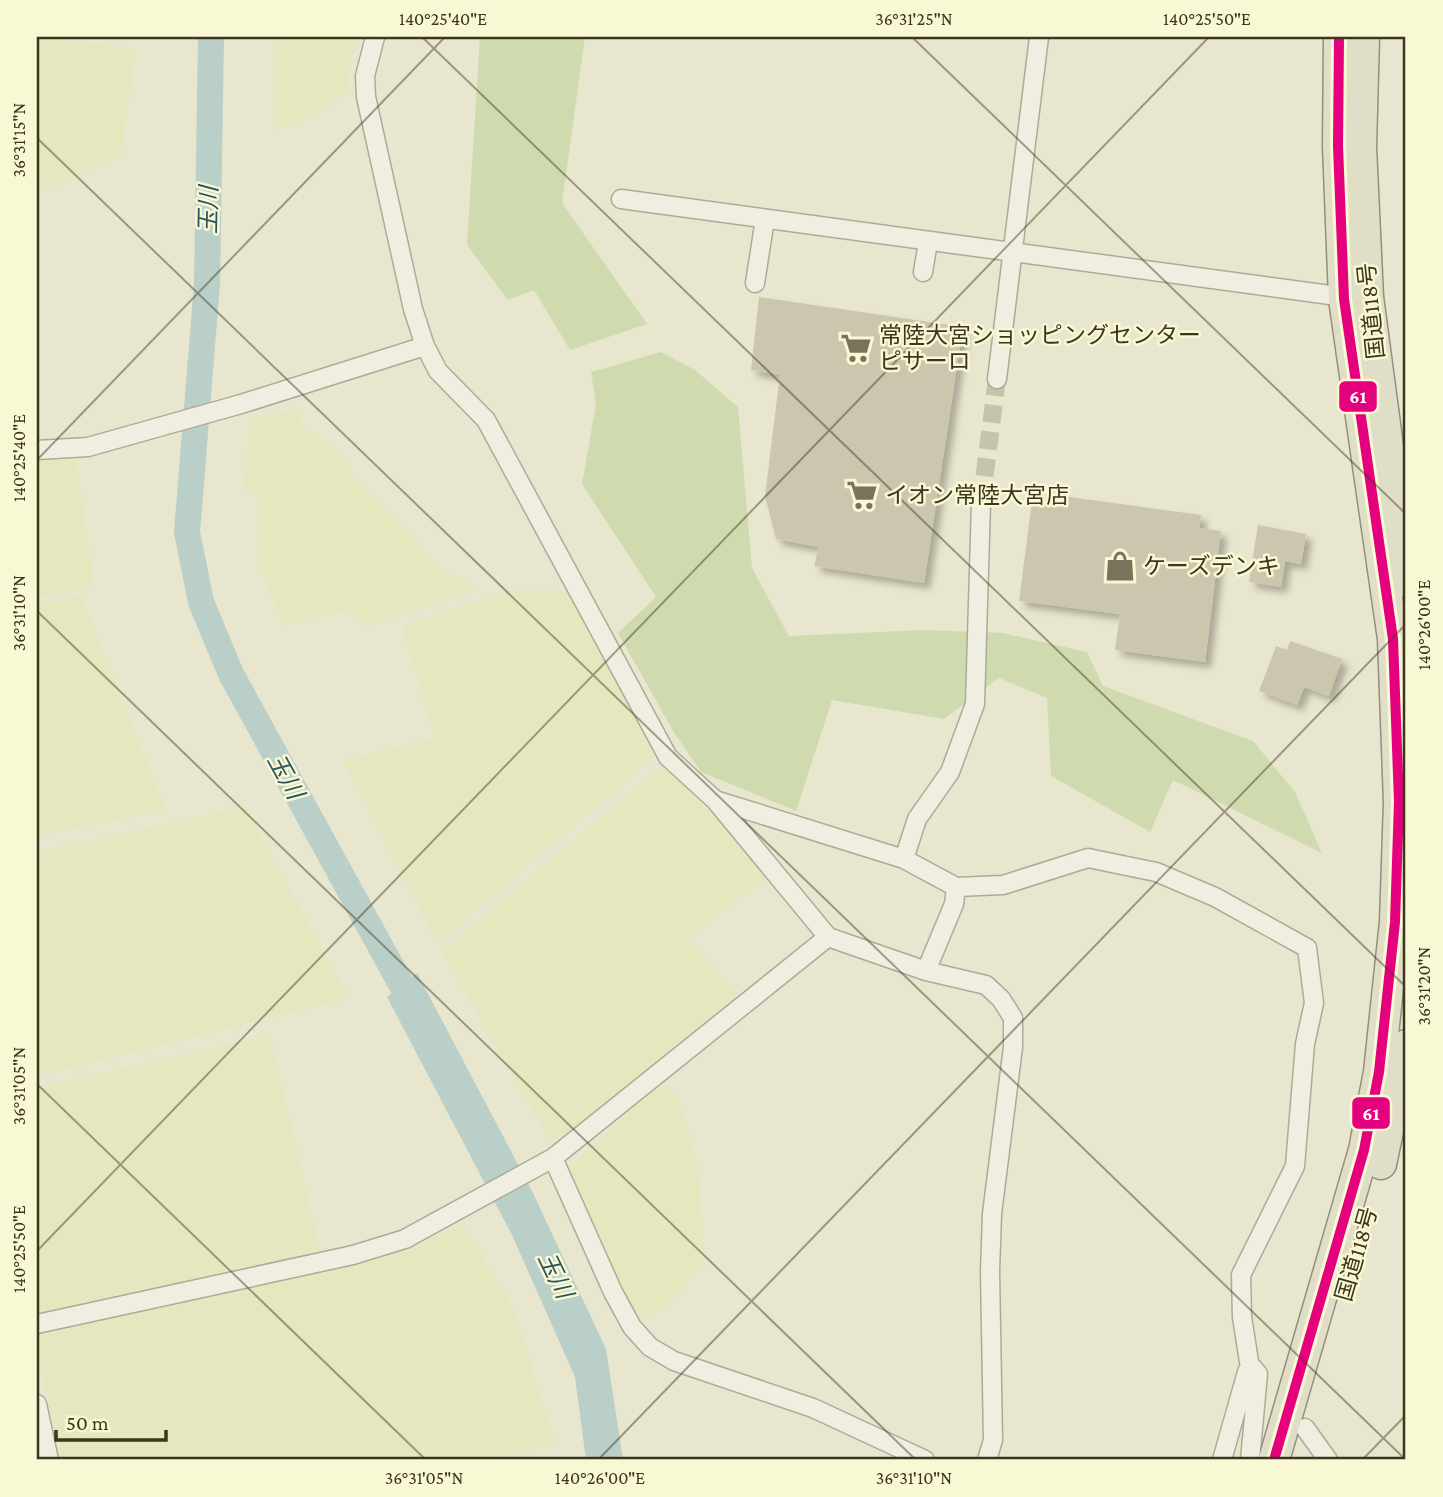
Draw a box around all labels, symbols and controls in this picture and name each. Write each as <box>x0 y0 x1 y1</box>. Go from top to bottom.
text: 140°25'40"E <box>399 9 487 29</box>
text: 36°31'25"N <box>875 9 953 29</box>
text: 140°25'50"E <box>1163 9 1251 29</box>
text: 36°31'15"N <box>9 102 29 177</box>
water label: 玉川 <box>194 183 222 234</box>
street label: 国道118号 <box>1353 262 1389 360</box>
place label: 常陸大宮ショッピングセンター ピサーロ <box>879 322 1201 374</box>
supermarket icon: 常陸大宮ショッピングセンター ピサーロ <box>839 331 873 365</box>
line badge: 61 <box>1338 380 1378 413</box>
text: 61 <box>1349 386 1367 407</box>
text: 140°25'40"E <box>9 414 29 502</box>
supermarket icon: イオン常陸大宮店 <box>845 478 879 512</box>
place label: イオン常陸大宮店 <box>885 482 1069 508</box>
shop icon: ケーズデンキ <box>1103 549 1137 583</box>
place label: ケーズデンキ <box>1143 553 1280 579</box>
text: 36°31'10"N <box>9 575 29 651</box>
text: 140°26'00"E <box>1414 580 1434 670</box>
water label: 玉川 <box>263 748 311 806</box>
text: 36°31'20"N <box>1414 946 1434 1025</box>
text: 36°31'05"N <box>9 1047 29 1125</box>
line badge: 61 <box>1351 1096 1391 1130</box>
text: 61 <box>1362 1103 1380 1124</box>
street label: 国道118号 <box>1330 1204 1382 1304</box>
text: 140°25'50"E <box>9 1205 29 1293</box>
water label: 玉川 <box>533 1248 580 1305</box>
scale bar <box>56 1399 166 1443</box>
text: 50 m <box>66 1411 109 1435</box>
text: 36°31'05"N <box>385 1468 463 1488</box>
text: 140°26'00"E <box>555 1468 645 1488</box>
text: 36°31'10"N <box>876 1468 952 1488</box>

